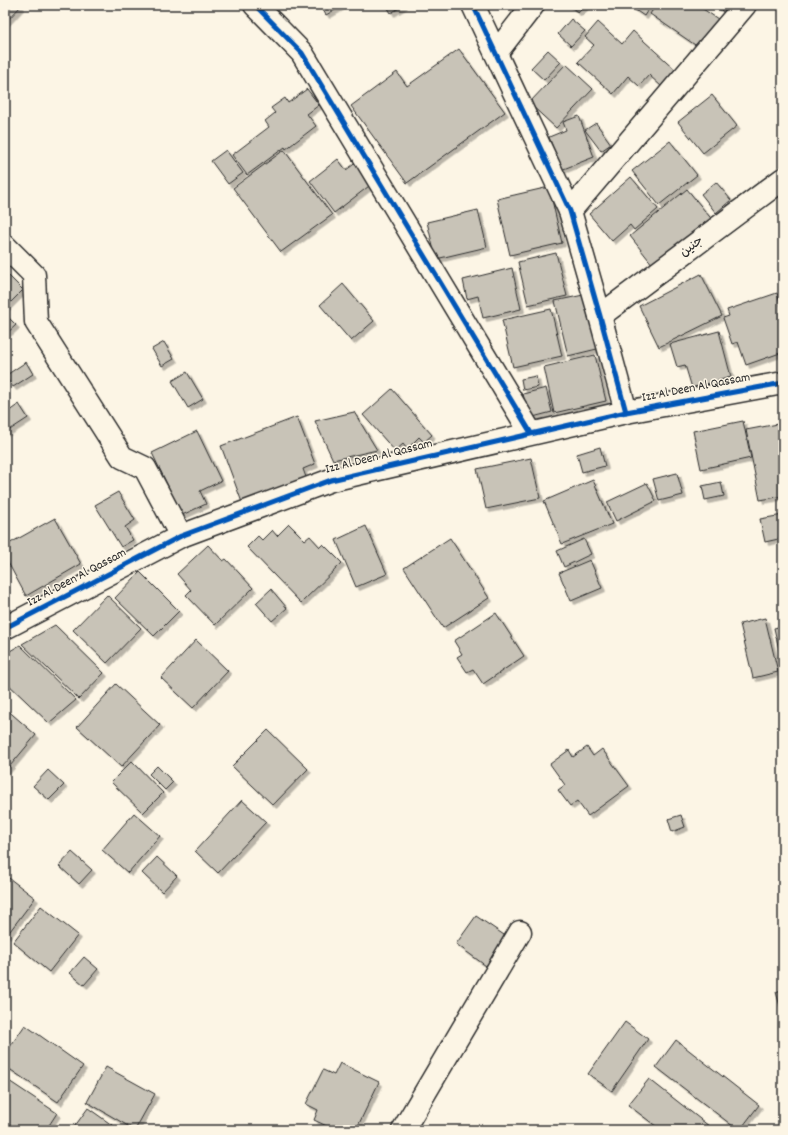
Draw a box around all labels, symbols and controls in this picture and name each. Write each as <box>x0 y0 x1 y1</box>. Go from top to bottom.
street label: جنين <box>676 232 708 262</box>
street label: Izz Al Deen Al Qassam <box>640 368 752 408</box>
street label: Izz Al Deen Al Qassam <box>323 434 435 480</box>
street label: Izz Al Deen Al Qassam <box>24 544 130 612</box>

